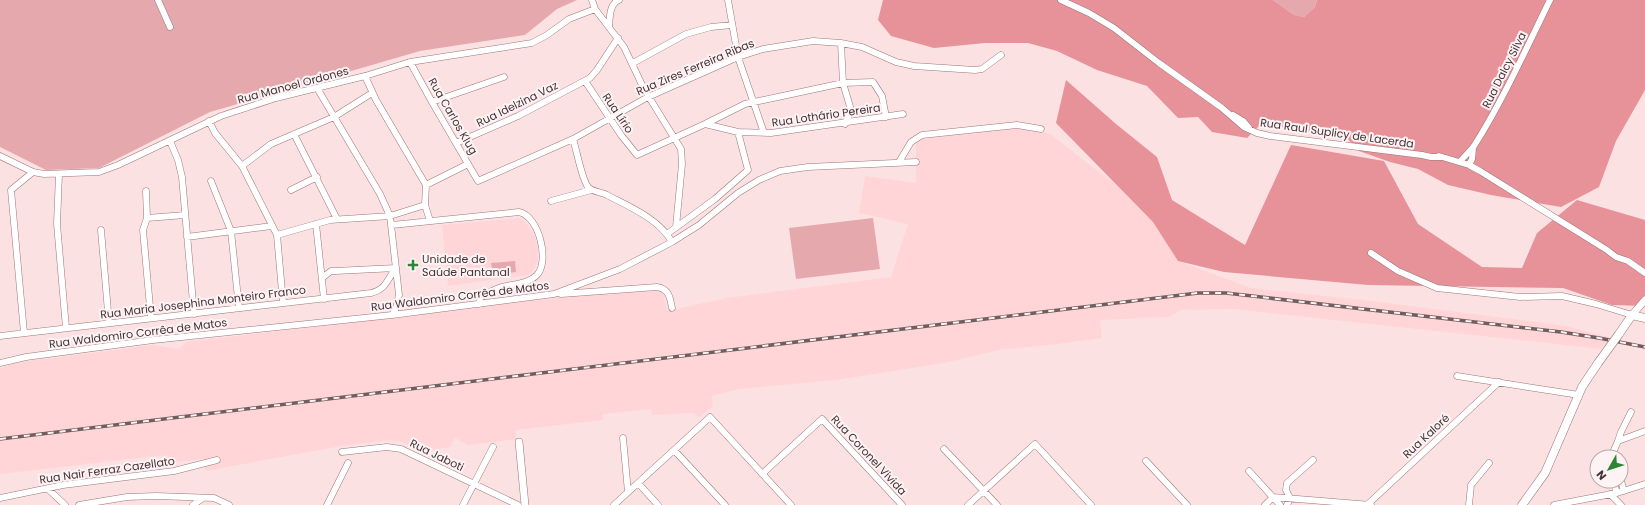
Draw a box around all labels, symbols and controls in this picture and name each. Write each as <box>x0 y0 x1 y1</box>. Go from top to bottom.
street label: Rua Dalcy Silva <box>1478 29 1530 111</box>
street label: Rua Zires Ferreira Ribas <box>633 35 757 99</box>
street label: Rua Manoel Ordones <box>236 62 351 108</box>
street label: Rua Carlos Klug <box>424 75 482 157</box>
street label: Rua Idelzina Vaz <box>474 77 560 131</box>
street label: Rua Lírio <box>599 90 637 136</box>
street label: Rua Lothário Pereira <box>771 99 881 131</box>
street label: Rua Raul Suplicy de Lacerda <box>1259 114 1415 152</box>
place label: Unidade de Saúde Pantanal <box>422 251 510 280</box>
marker: Unidade de Saúde Pantanal <box>407 259 419 271</box>
street label: Rua Waldomiro Corrêa de Matos <box>370 277 550 315</box>
street label: Rua Maria Josephina Monteiro Franco <box>99 281 307 323</box>
street label: Rua Waldomiro Corrêa de Matos <box>48 314 228 352</box>
street label: Rua Kaloré <box>1399 410 1453 462</box>
street label: Rua Coronel Vivida <box>828 411 910 499</box>
street label: Rua Jaboti <box>407 435 467 475</box>
north arrow <box>1589 449 1629 489</box>
street label: Rua Nair Ferraz Cazellato <box>38 453 176 487</box>
text: N <box>1592 467 1610 484</box>

